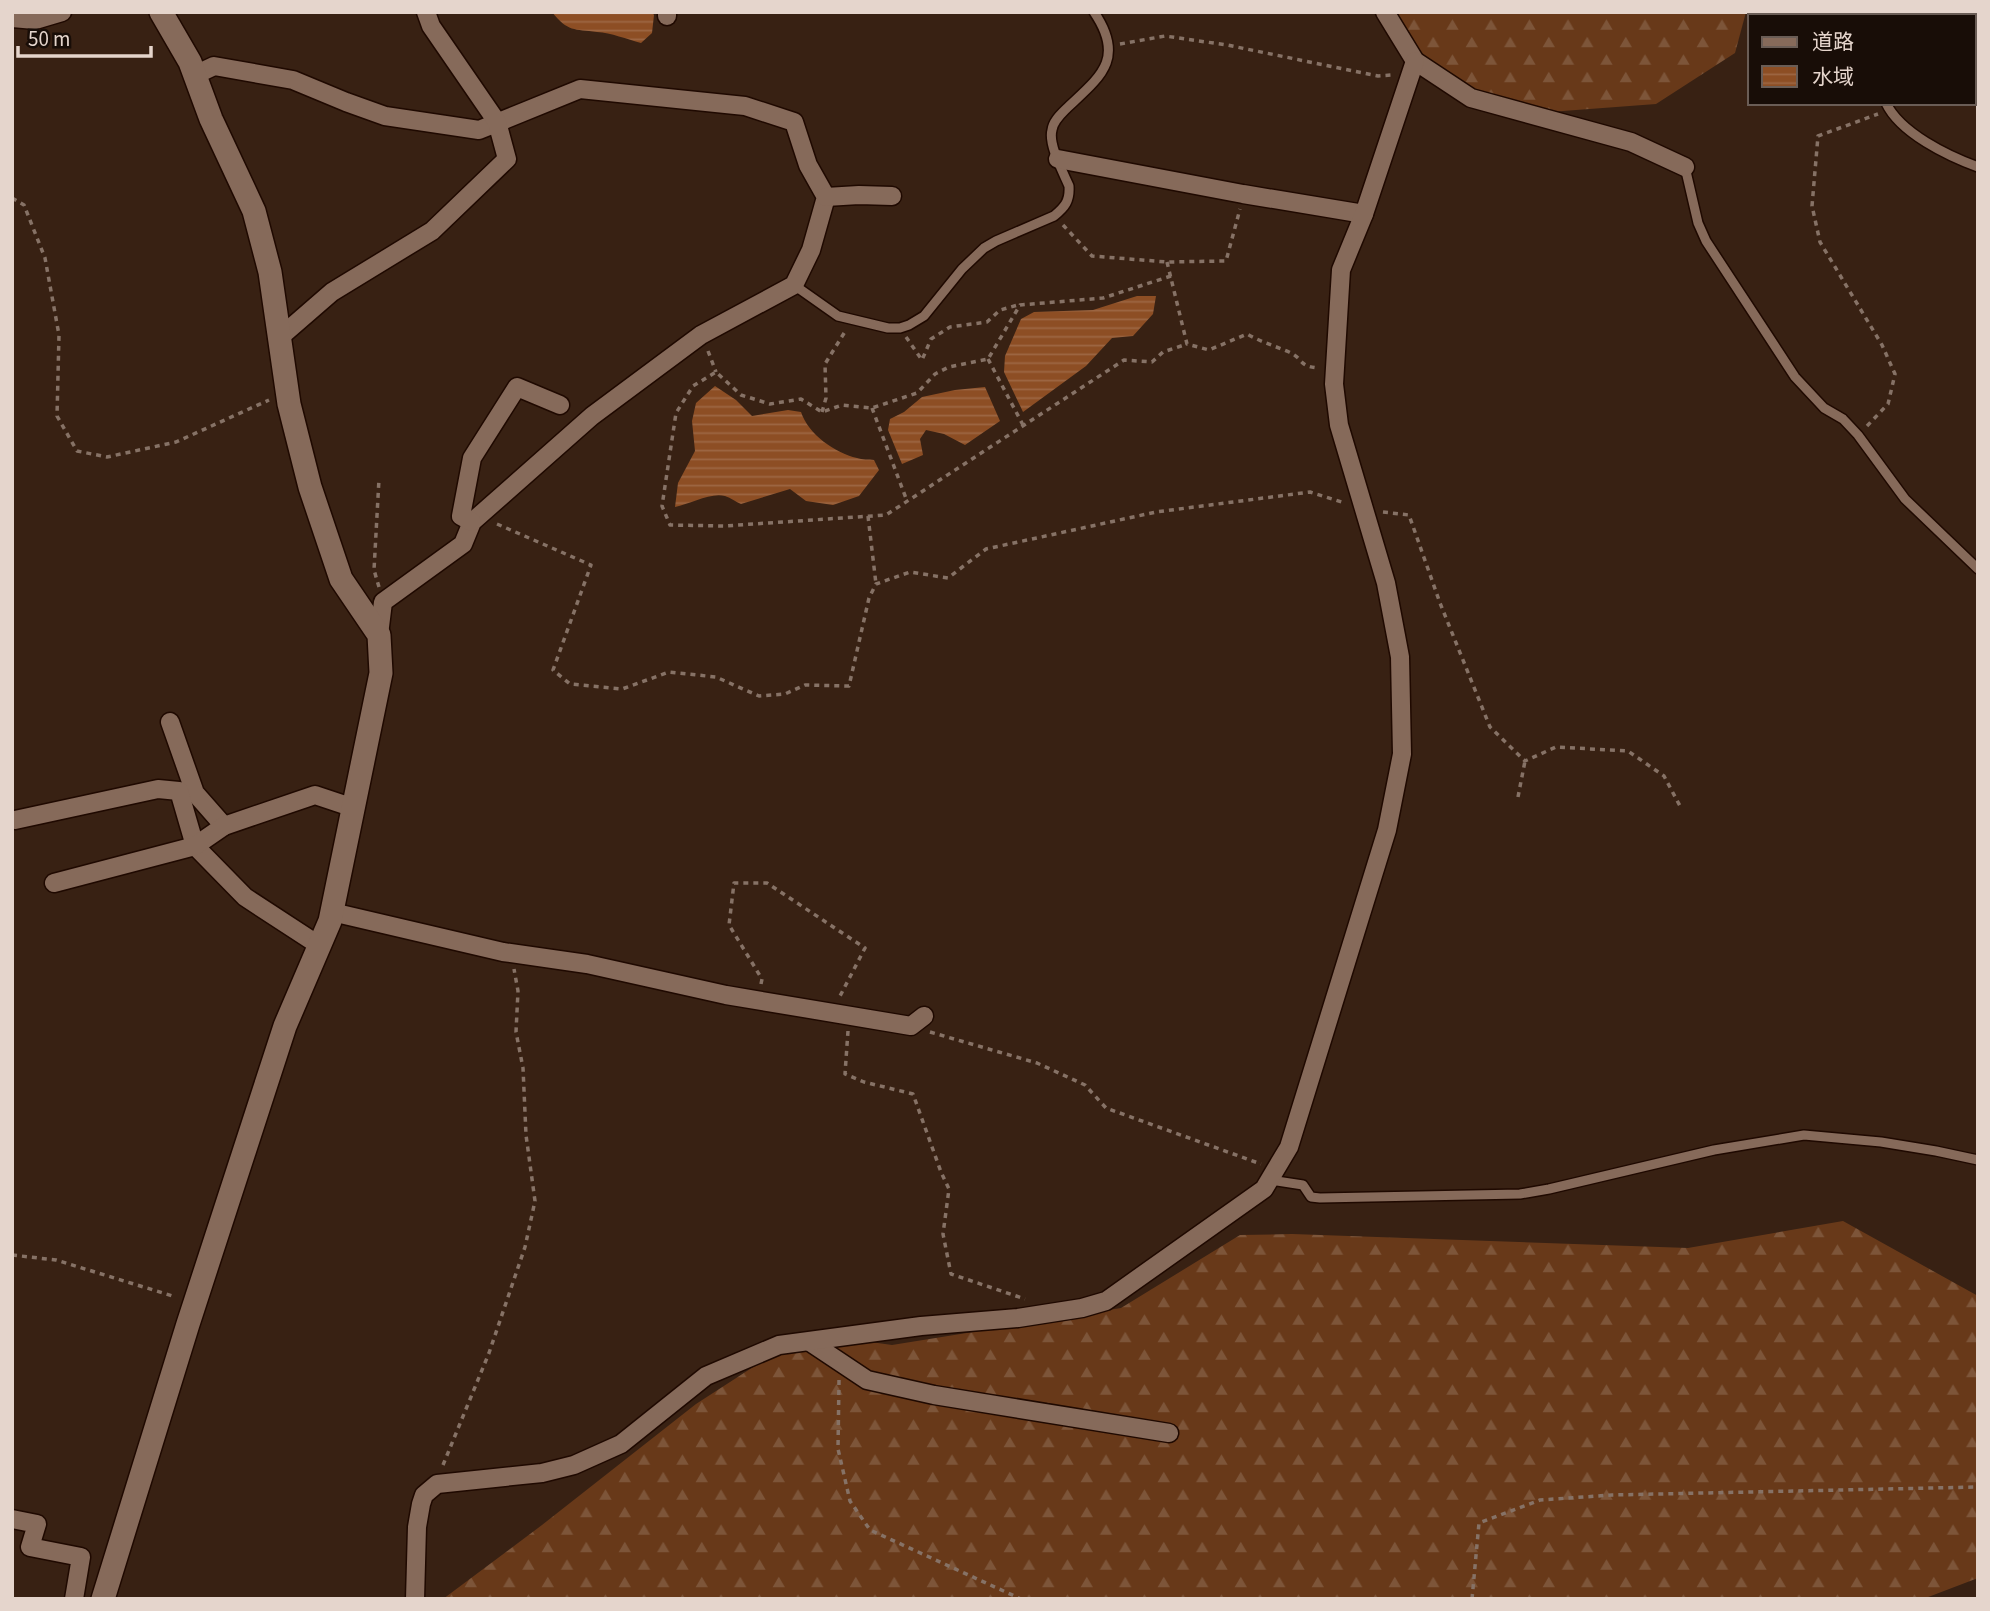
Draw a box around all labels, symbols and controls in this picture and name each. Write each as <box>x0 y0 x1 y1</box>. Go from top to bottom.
scale bar <box>18 14 150 58</box>
legend <box>1748 14 1976 105</box>
text: 50 m <box>28 24 70 54</box>
text: 道路 <box>1812 27 1854 57</box>
text: 水域 <box>1812 62 1854 92</box>

